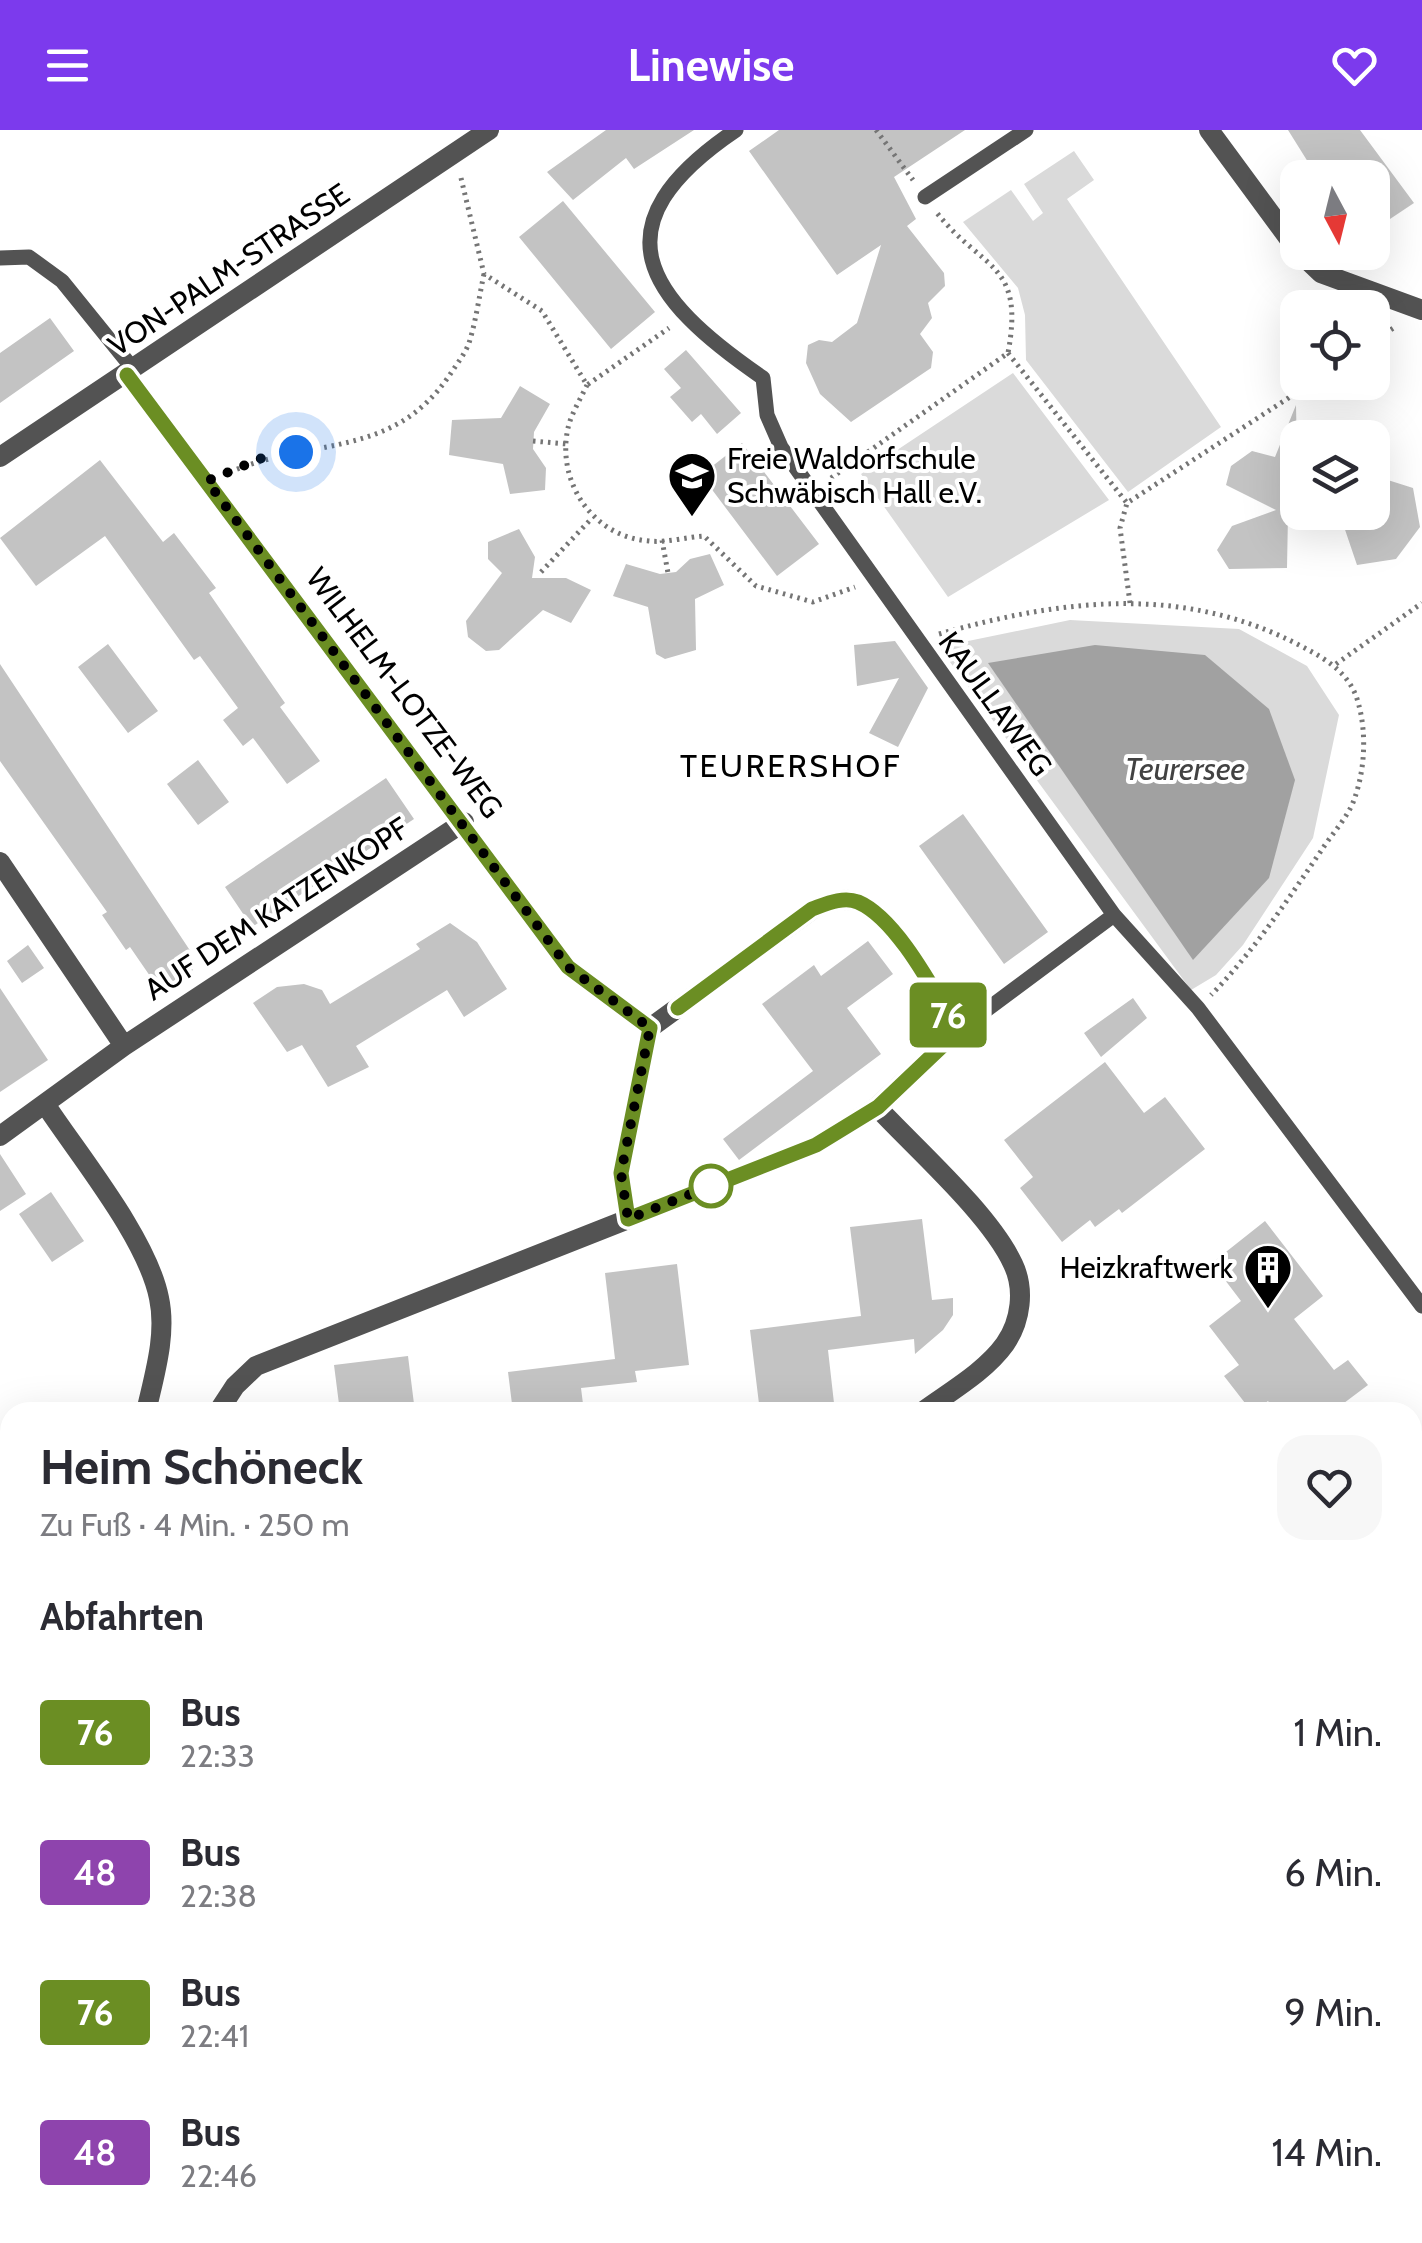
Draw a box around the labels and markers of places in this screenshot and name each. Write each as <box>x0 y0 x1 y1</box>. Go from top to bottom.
place label: Freie Waldorfschule Schwäbisch Hall e.V. <box>727 440 982 511</box>
school or university icon: Freie Waldorfschule Schwäbisch Hall e.V. <box>666 450 718 518</box>
unlabelled marker <box>690 1165 732 1207</box>
building icon: Heizkraftwerk <box>1242 1242 1294 1310</box>
place label: Heizkraftwerk <box>1060 1249 1234 1286</box>

